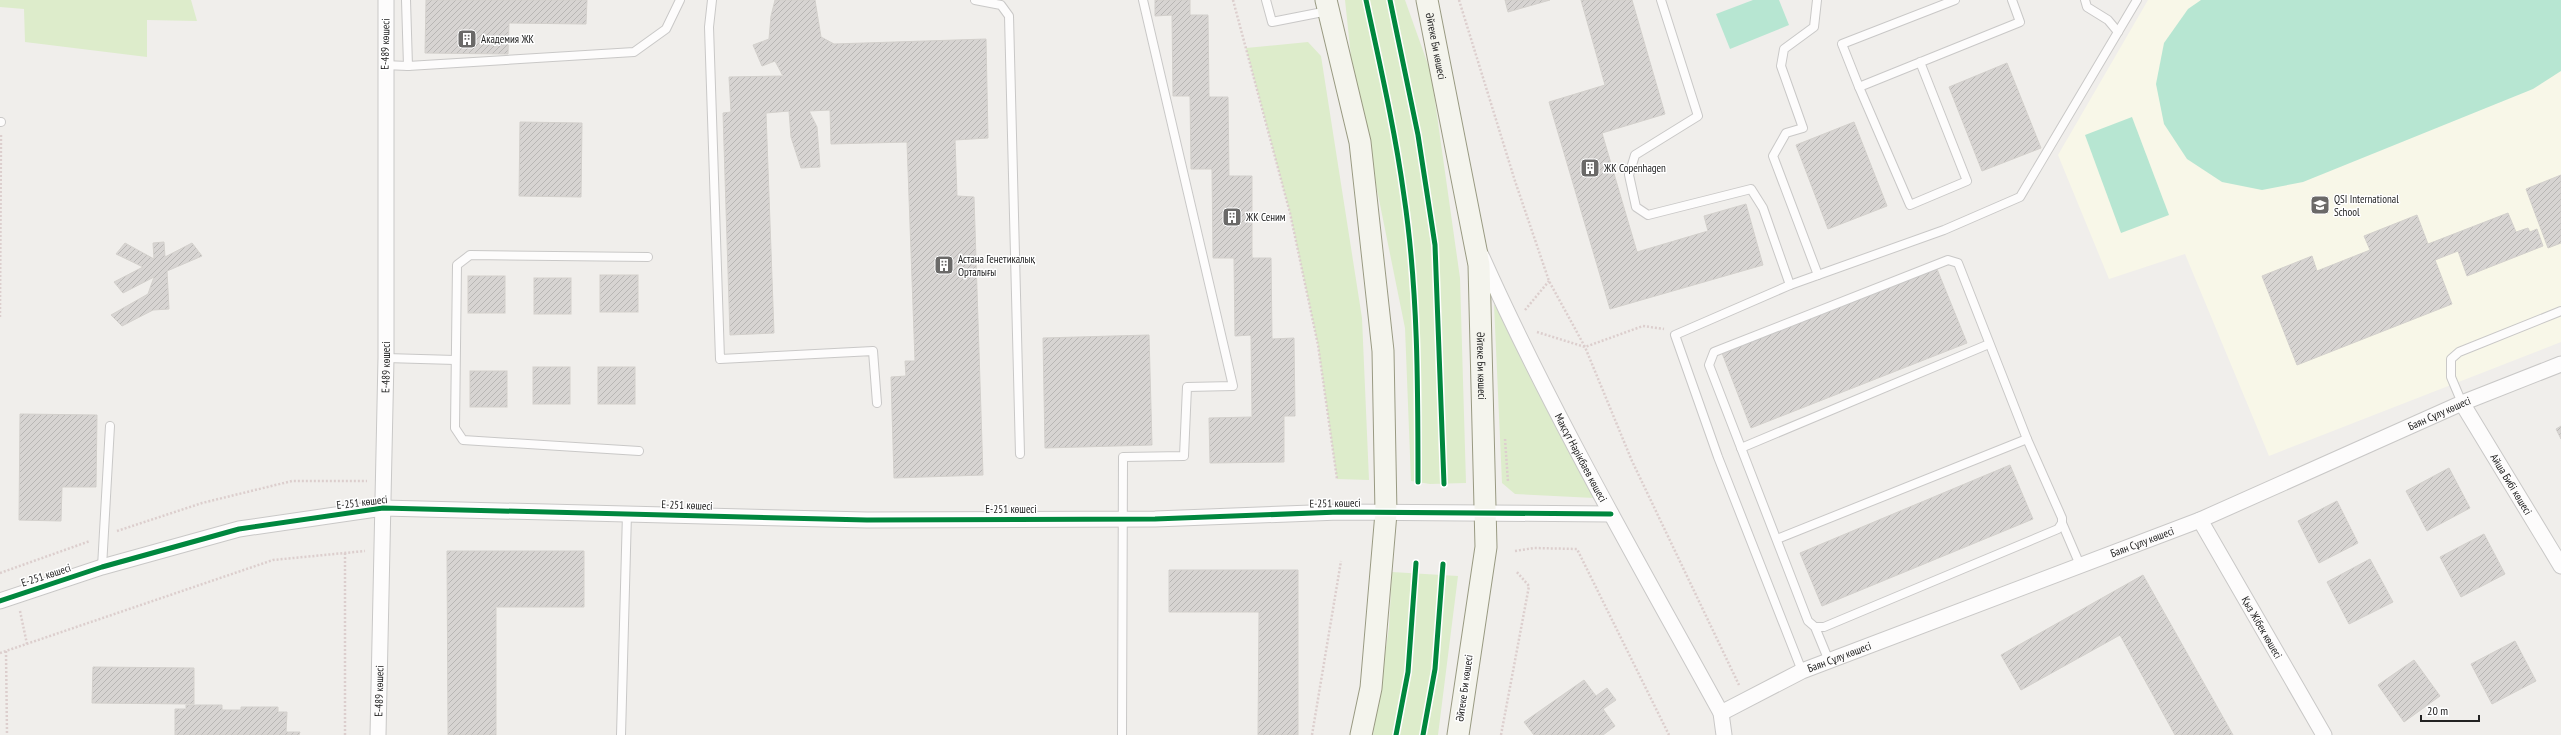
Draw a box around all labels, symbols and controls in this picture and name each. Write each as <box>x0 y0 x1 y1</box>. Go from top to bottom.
street label: Әйтеке Би көшесі <box>1423 11 1449 81</box>
street label: Е-489 көшесі <box>378 18 392 70</box>
building icon: Академия ЖК <box>456 28 478 50</box>
place label: Академия ЖК <box>481 32 535 46</box>
building icon: ЖК Copenhagen <box>1579 157 1601 179</box>
place label: ЖК Copenhagen <box>1603 161 1666 175</box>
place label: QSI International School <box>2334 192 2399 219</box>
school or university icon: QSI International School <box>2309 194 2331 216</box>
building icon: ЖК Сеним <box>1221 206 1243 228</box>
place label: ЖК Сеним <box>1245 210 1286 224</box>
place label: Астана Генетикалық Орталығы <box>958 252 1036 279</box>
building icon: Астана Генетикалық Орталығы <box>933 254 955 276</box>
street label: Әйтеке Би көшесі <box>1474 332 1489 400</box>
street label: Е-489 көшесі <box>378 341 393 393</box>
street label: Баян Сұлу көшесі <box>2406 393 2473 433</box>
street label: Мақсұт Нәрікбаев көшесі <box>1552 411 1610 504</box>
street label: Айша Бибі көшесі <box>2487 451 2535 517</box>
street label: Е-251 көшесі <box>336 492 388 512</box>
street label: Е-251 көшесі <box>1309 496 1361 510</box>
street label: Е-251 көшесі <box>661 497 713 513</box>
street label: Е-251 көшесі <box>985 502 1037 516</box>
street label: Баян Сұлу көшесі <box>2108 524 2176 560</box>
street label: Е-251 көшесі <box>19 560 73 590</box>
street label: Қыз Жібек көшесі <box>2239 594 2285 661</box>
street label: Баян Сұлу көшесі <box>1805 638 1873 675</box>
street label: Әйтеке Би көшесі <box>1452 653 1476 723</box>
street label: Е-489 көшесі <box>371 665 386 717</box>
scale bar <box>2421 697 2479 723</box>
text: 20 m <box>2427 703 2448 718</box>

